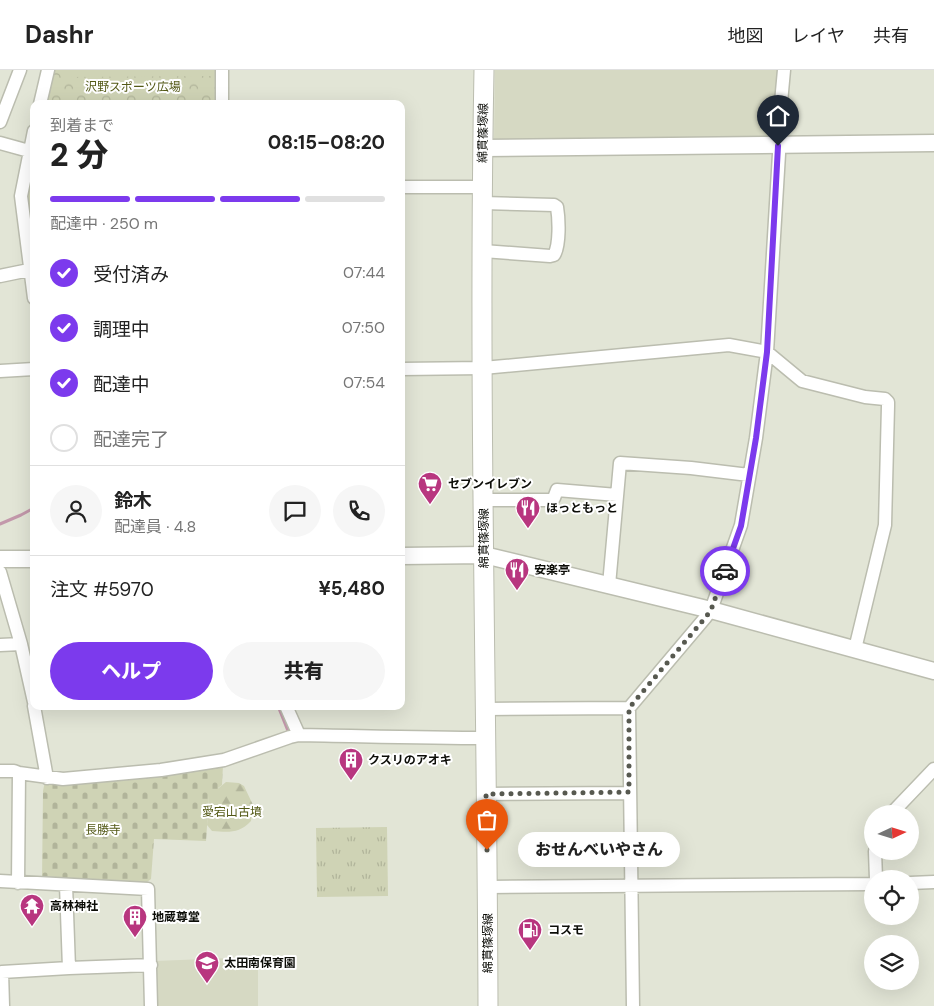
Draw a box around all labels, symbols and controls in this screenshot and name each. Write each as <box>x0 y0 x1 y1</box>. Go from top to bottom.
text: Dashr <box>25 19 93 50</box>
text: 地図 <box>728 24 764 48</box>
text: レイヤ <box>792 24 845 48</box>
text: 共有 <box>873 24 909 48</box>
park label: 沢野スポーツ広場 <box>85 79 181 95</box>
pin <box>757 95 799 146</box>
icon: home <box>764 102 792 130</box>
street label: 綿貫篠塚線 <box>474 103 492 163</box>
text: 到着まで <box>50 115 114 136</box>
text: 08:15–08:20 <box>268 130 385 155</box>
text: 2 分 <box>50 134 108 176</box>
text: 配達中 · 250 m <box>50 213 158 234</box>
icon: check <box>50 259 78 287</box>
text: 受付済み <box>93 262 169 287</box>
text: 07:44 <box>343 262 385 283</box>
icon: check <box>50 314 78 342</box>
text: 調理中 <box>93 317 150 342</box>
text: 07:50 <box>342 317 385 338</box>
icon: check <box>50 369 78 397</box>
text: 配達中 <box>93 372 150 397</box>
text: 07:54 <box>343 372 385 393</box>
text: 配達完了 <box>93 427 169 452</box>
supermarket icon: セブンイレブン <box>417 471 443 505</box>
place label: セブンイレブン <box>448 476 532 492</box>
button: person <box>50 485 102 537</box>
button: chat <box>269 485 321 537</box>
button: phone <box>333 485 385 537</box>
text: 鈴木 <box>114 488 152 513</box>
restaurant icon: ほっともっと <box>515 495 541 529</box>
place label: ほっともっと <box>546 500 618 516</box>
street label: 綿貫篠塚線 <box>476 508 492 568</box>
text: 配達員 · 4.8 <box>114 516 196 537</box>
courier <box>700 546 750 596</box>
restaurant icon: 安楽亭 <box>504 557 530 591</box>
icon: car <box>711 557 739 585</box>
place label: 安楽亭 <box>534 562 570 578</box>
text: ¥5,480 <box>318 576 385 601</box>
text: 注文 #5970 <box>50 577 154 602</box>
button: ヘルプ <box>50 642 213 700</box>
button: 共有 <box>223 642 385 700</box>
building icon: クスリのアオキ <box>338 747 364 781</box>
place label: クスリのアオキ <box>368 752 452 768</box>
pin <box>466 799 508 850</box>
park label: 愛宕山古墳 <box>202 804 262 820</box>
north arrow <box>864 805 919 860</box>
map controls <box>864 805 919 990</box>
icon: bag <box>473 806 501 834</box>
park label: 長勝寺 <box>85 822 121 838</box>
callout: おせんべいやさん <box>517 832 680 868</box>
text: おせんべいやさん <box>535 839 663 860</box>
button: locate <box>864 870 919 925</box>
temple icon: 高林神社 <box>19 893 45 927</box>
place label: 高林神社 <box>50 898 98 914</box>
building icon: 地蔵尊堂 <box>122 904 148 938</box>
place label: 地蔵尊堂 <box>152 909 200 925</box>
street label: 綿貫篠塚線 <box>480 913 496 973</box>
fuel station icon: コスモ <box>517 917 543 951</box>
place label: コスモ <box>548 922 584 938</box>
button: layers <box>864 935 919 990</box>
school or university icon: 太田南保育園 <box>194 950 220 984</box>
place label: 太田南保育園 <box>224 955 296 971</box>

